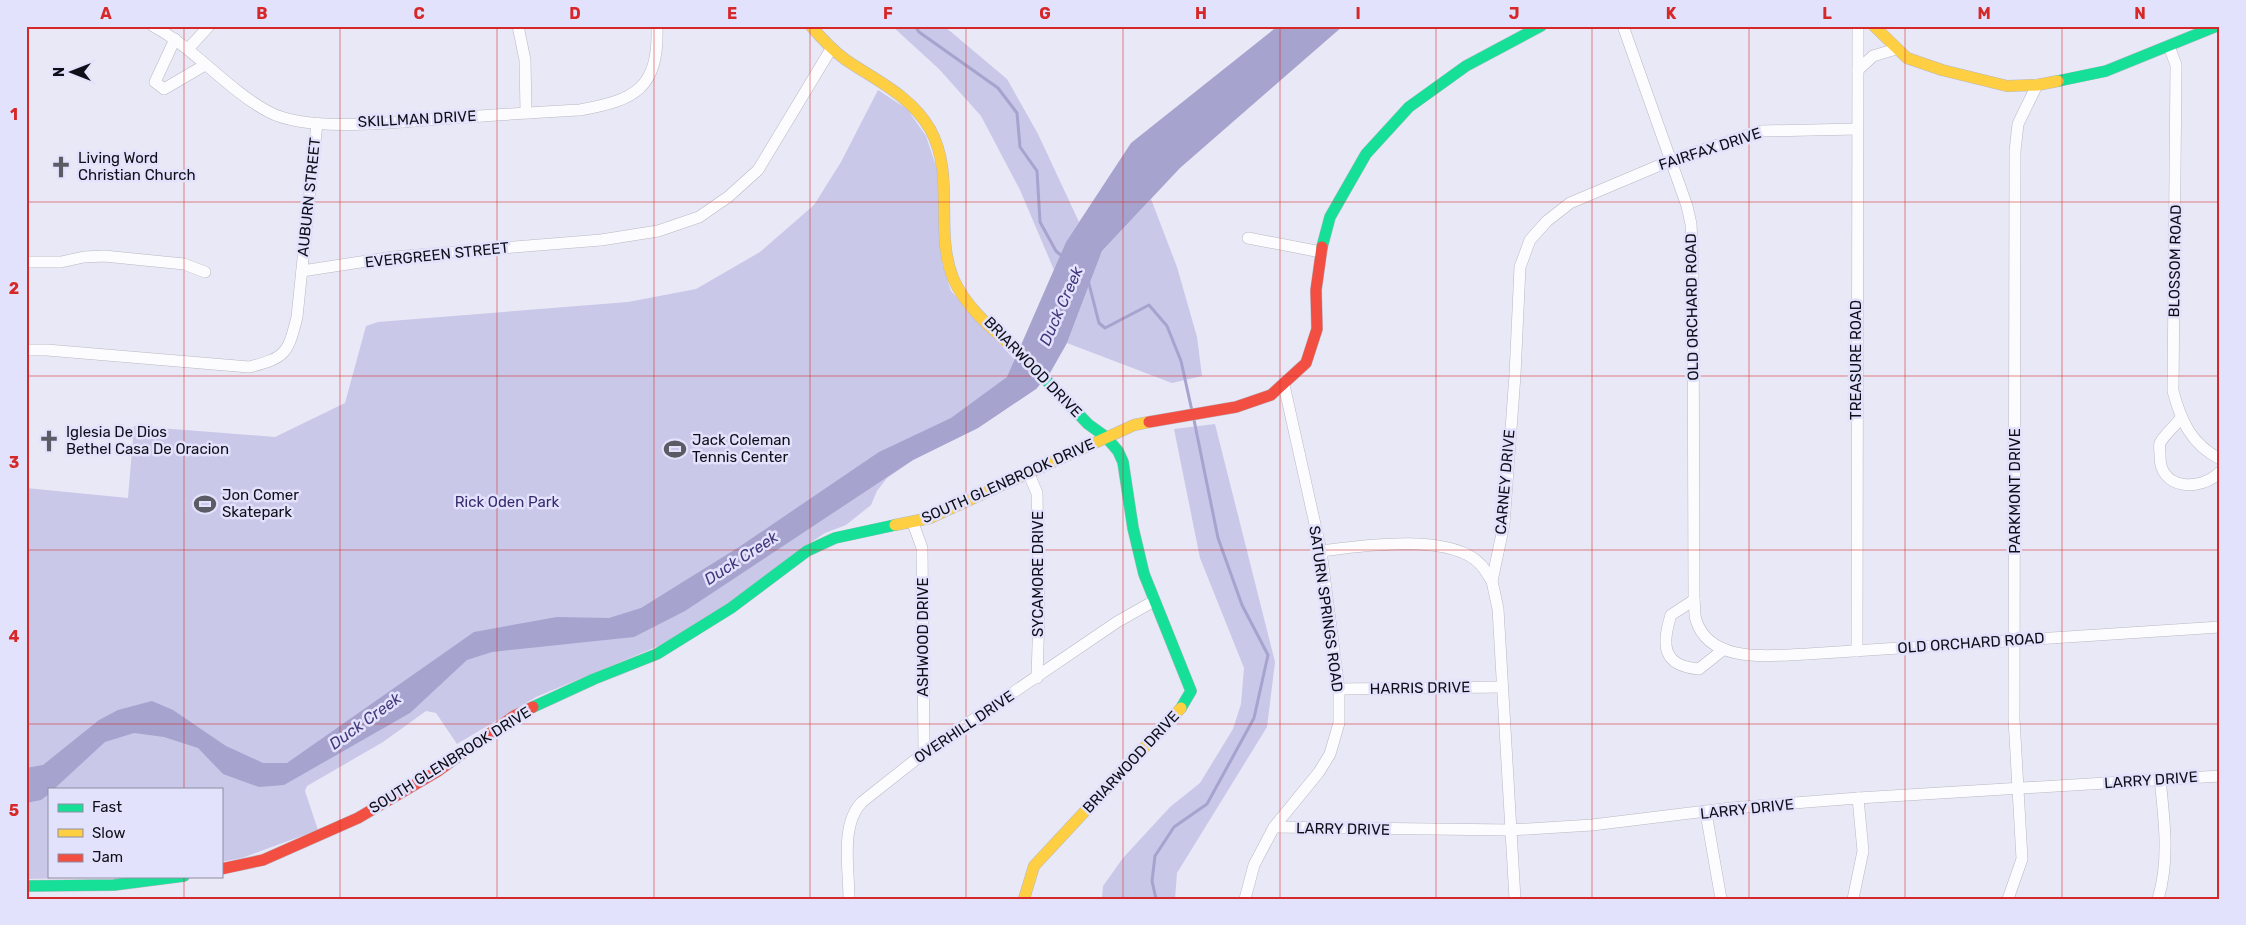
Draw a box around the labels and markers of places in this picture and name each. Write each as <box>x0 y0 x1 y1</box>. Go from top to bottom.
place label: Living Word Christian Church <box>78 149 196 184</box>
church icon: Living Word Christian Church <box>48 154 74 180</box>
place label: Iglesia De Dios Bethel Casa De Oracion <box>66 423 229 458</box>
church icon: Iglesia De Dios Bethel Casa De Oracion <box>36 428 62 454</box>
place label: Jack Coleman Tennis Center <box>692 431 791 466</box>
sports icon: Jack Coleman Tennis Center <box>662 436 688 462</box>
place label: Jon Comer Skatepark <box>222 486 299 521</box>
sports icon: Jon Comer Skatepark <box>192 491 218 517</box>

